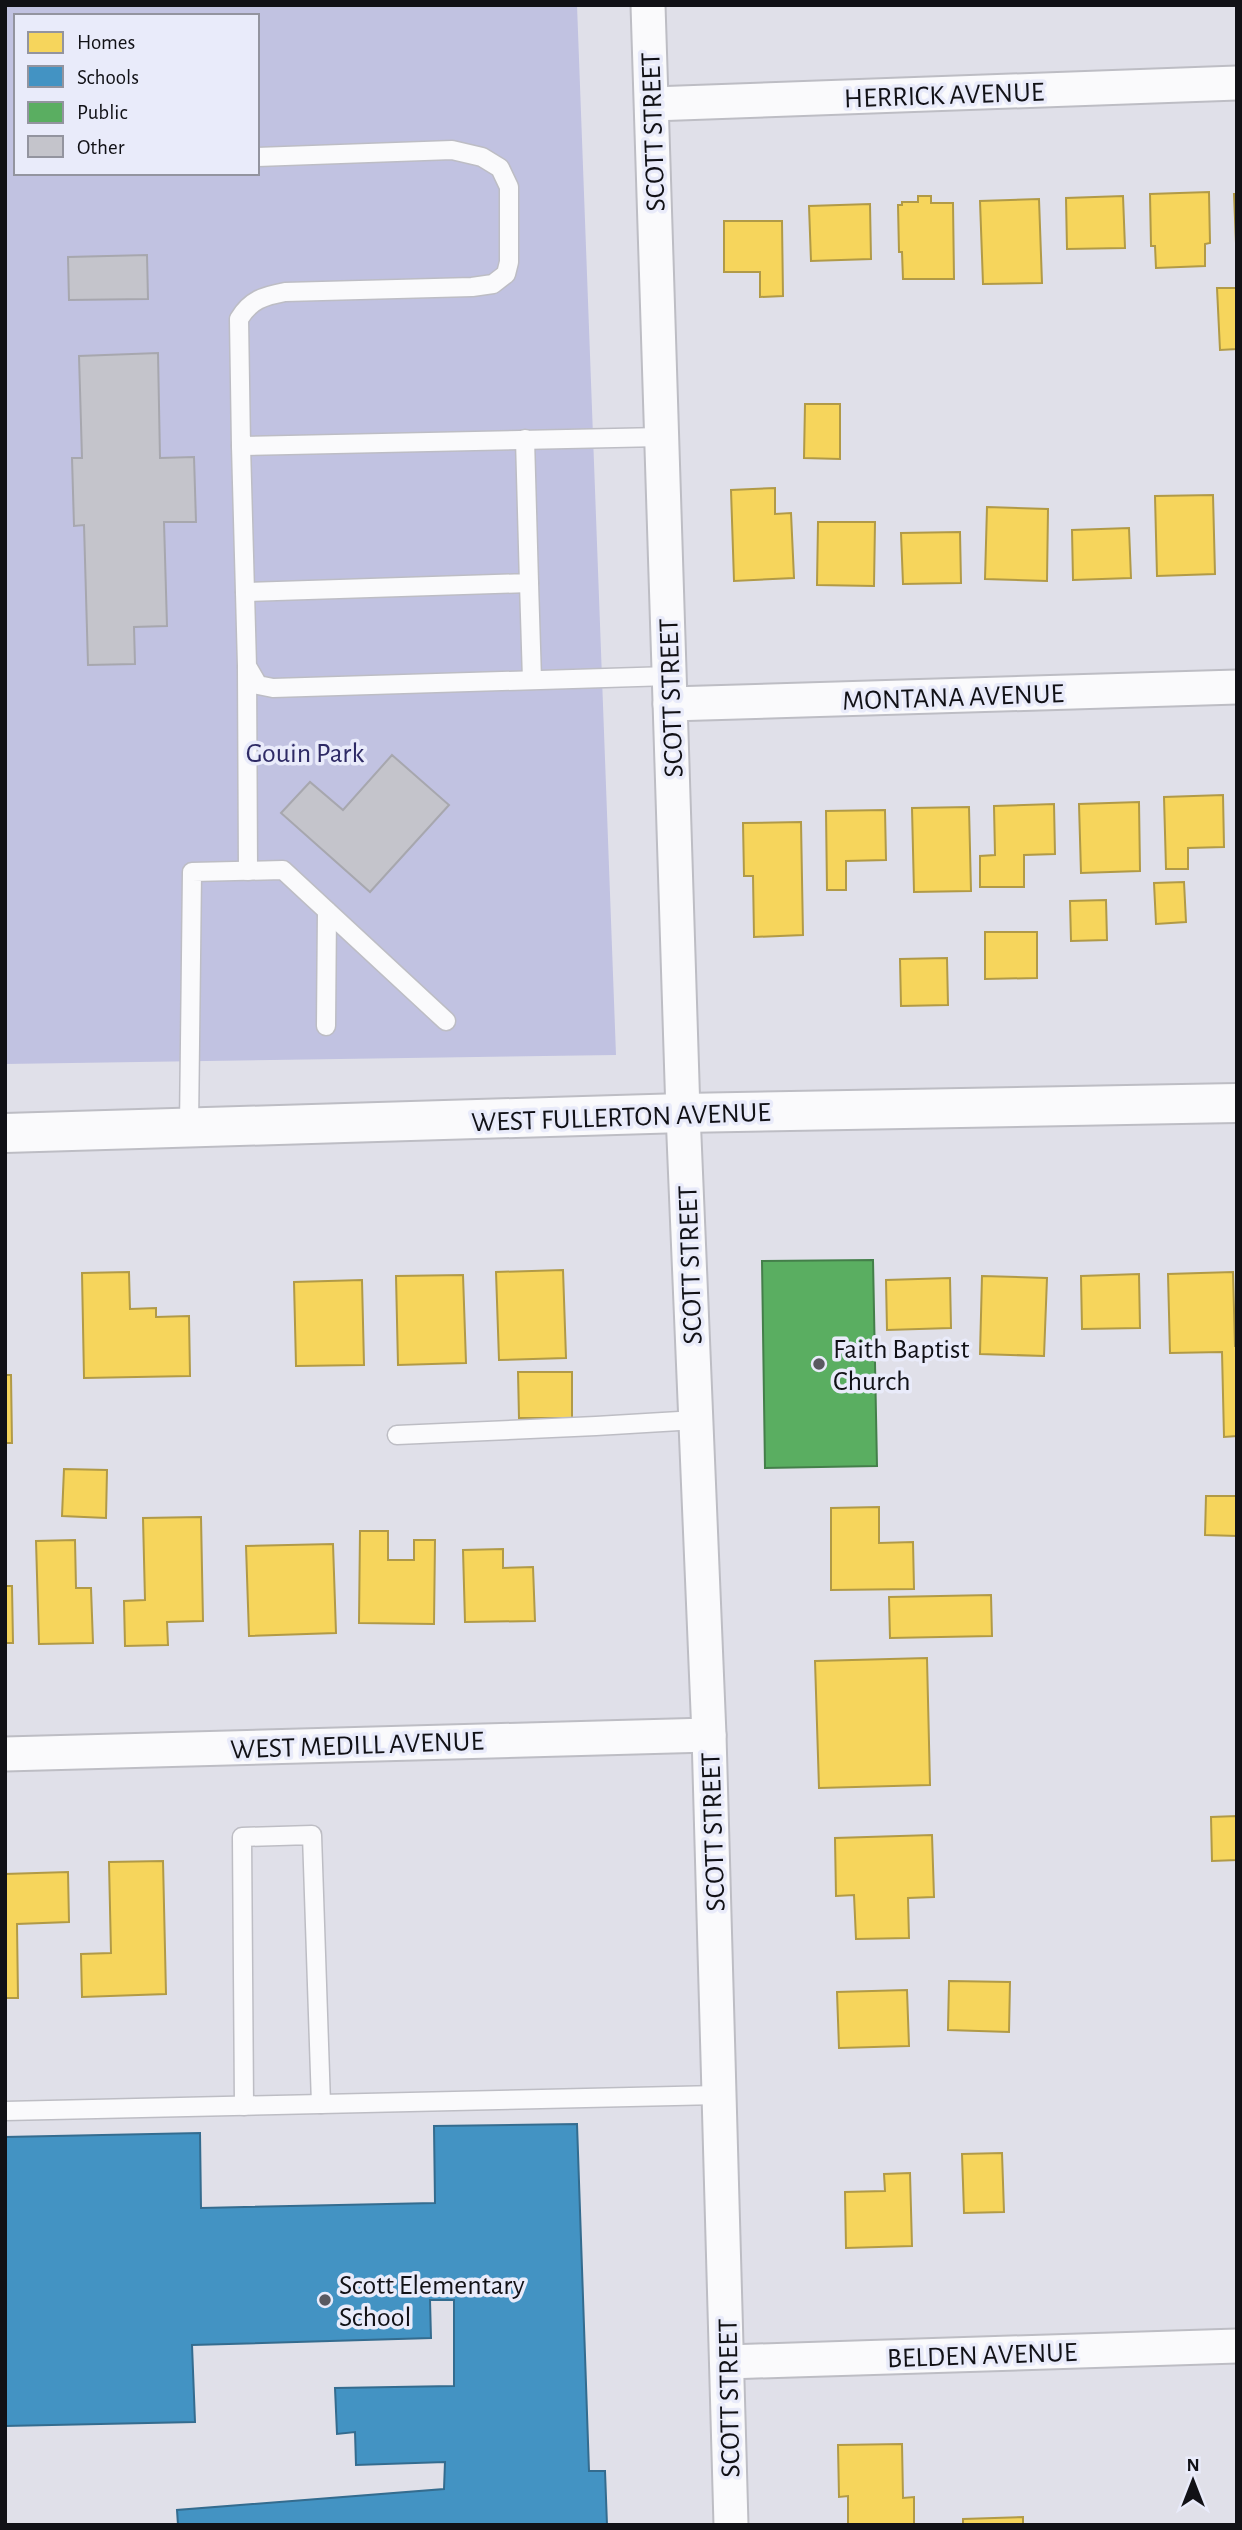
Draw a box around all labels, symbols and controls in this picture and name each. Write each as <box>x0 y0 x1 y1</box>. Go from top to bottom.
legend <box>14 14 259 175</box>
text: Homes <box>77 32 135 53</box>
street label: SCOTT STREET <box>637 52 671 212</box>
text: Schools <box>77 67 139 88</box>
street label: HERRICK AVENUE <box>844 79 1045 113</box>
text: Public <box>77 102 127 123</box>
text: Other <box>77 137 125 158</box>
street label: SCOTT STREET <box>655 618 689 778</box>
street label: MONTANA AVENUE <box>842 680 1064 716</box>
park label: Gouin Park <box>246 740 364 768</box>
street label: WEST FULLERTON AVENUE <box>471 1099 771 1137</box>
street label: SCOTT STREET <box>674 1185 708 1345</box>
place label: Faith Baptist Church <box>833 1336 969 1396</box>
marker: Faith Baptist Church <box>811 1356 827 1372</box>
street label: WEST MEDILL AVENUE <box>230 1728 484 1764</box>
street label: SCOTT STREET <box>697 1752 731 1912</box>
place label: Scott Elementary School <box>339 2272 525 2332</box>
marker: Scott Elementary School <box>317 2292 333 2308</box>
street label: SCOTT STREET <box>715 2318 745 2478</box>
street label: BELDEN AVENUE <box>886 2339 1078 2373</box>
north arrow <box>1158 2446 1228 2516</box>
text: N <box>1186 2456 1200 2475</box>

